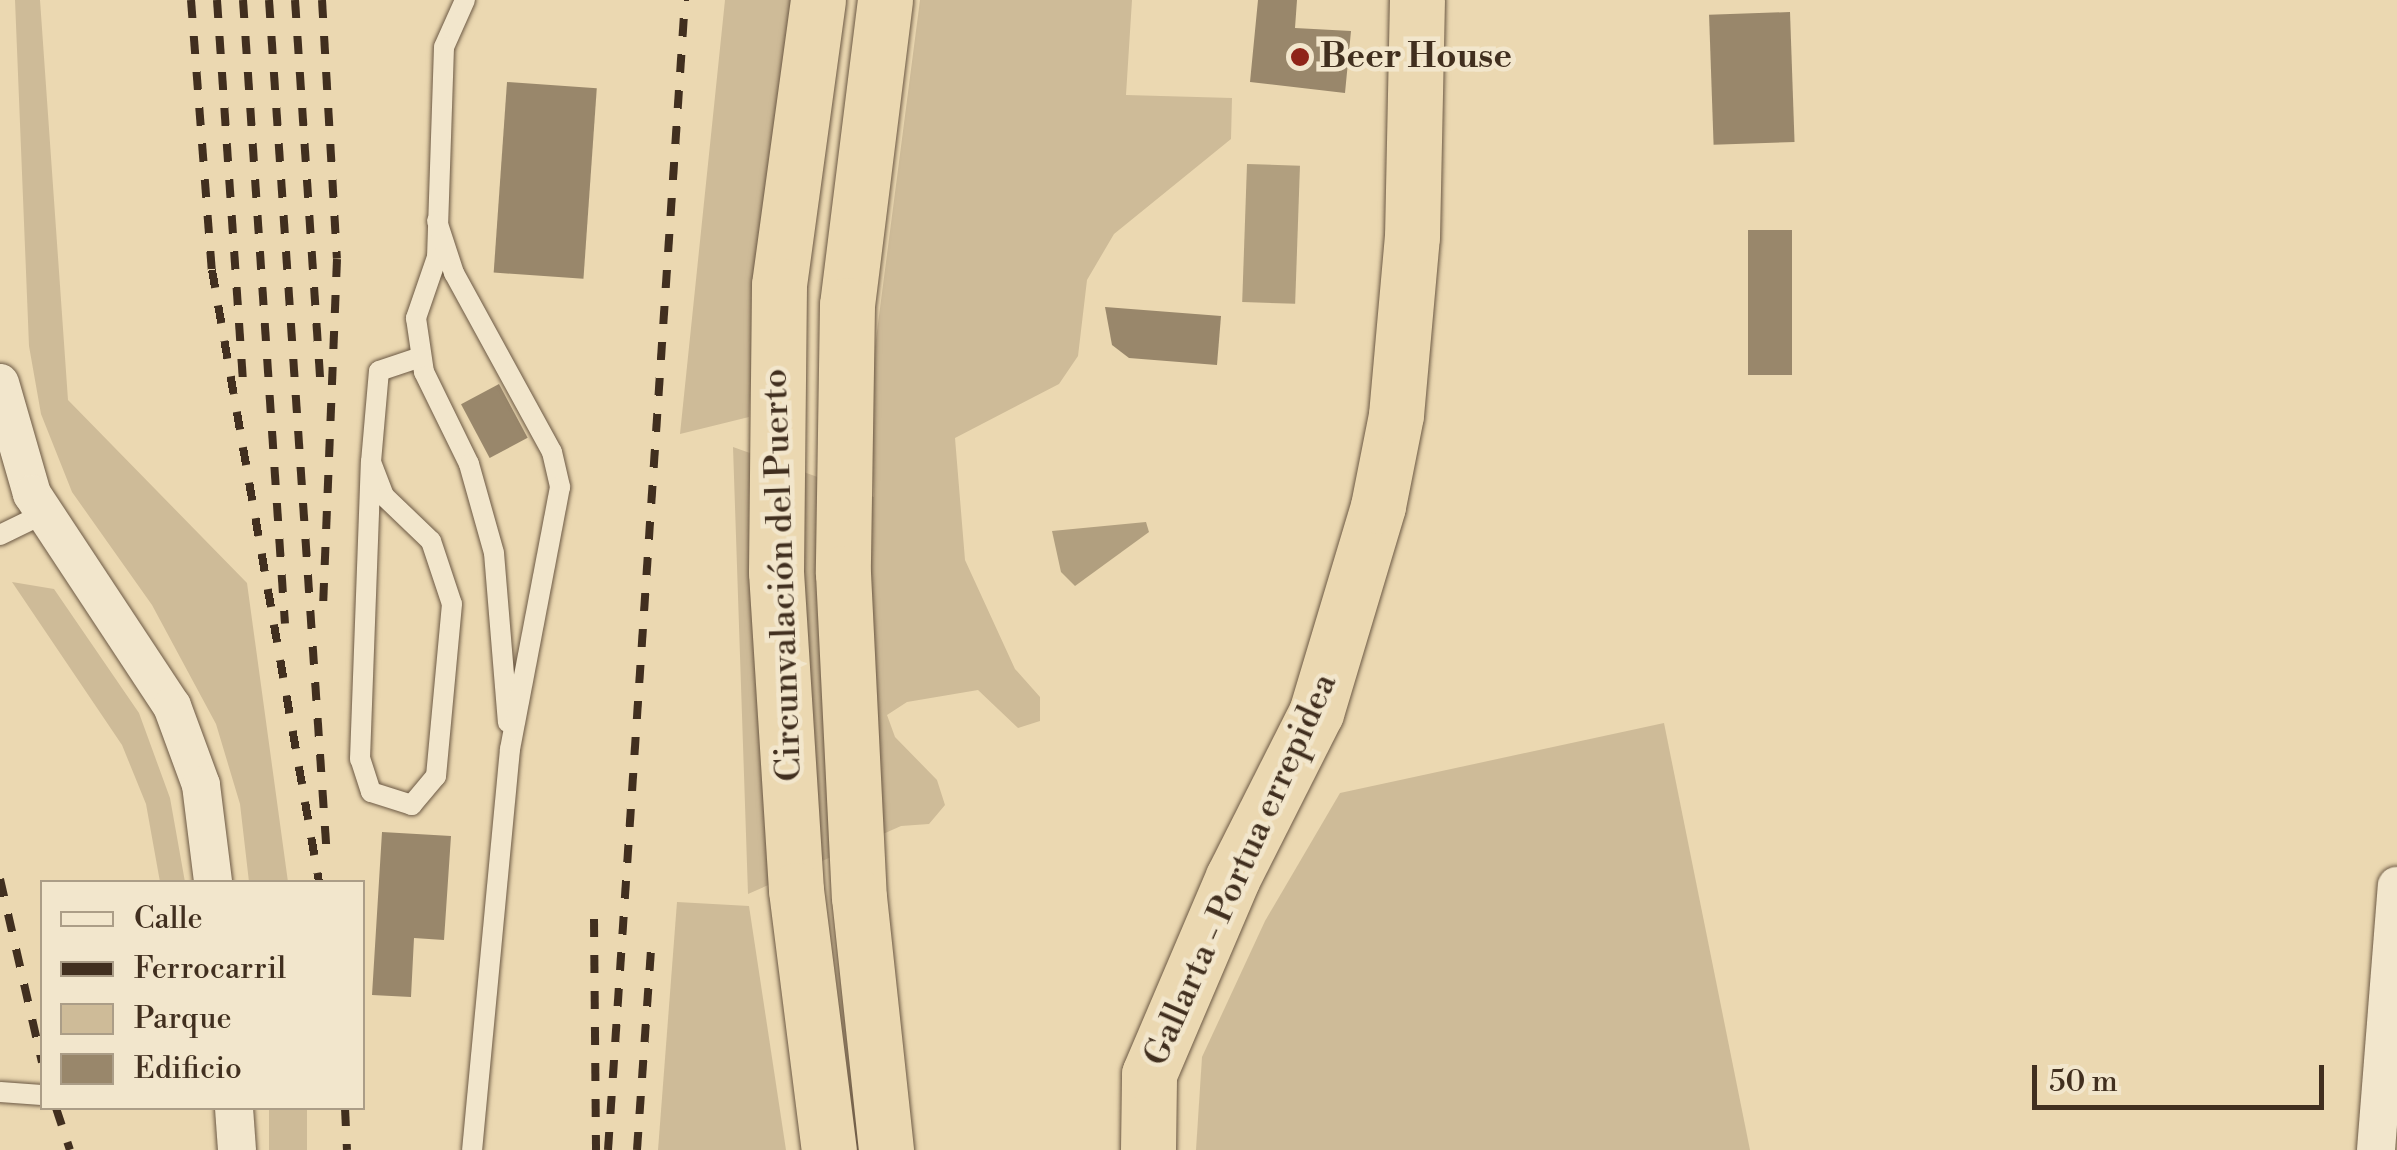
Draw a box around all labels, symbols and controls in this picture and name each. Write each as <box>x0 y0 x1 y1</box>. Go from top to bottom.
place label: Beer House <box>1320 36 1512 78</box>
marker: Beer House <box>1289 46 1311 68</box>
street label: Circunvalación del Puerto <box>755 368 811 782</box>
street label: Gallarta - Portua errepidea <box>1135 668 1347 1072</box>
legend <box>40 880 365 1110</box>
text: Calle <box>134 900 203 938</box>
text: Ferrocarril <box>134 950 286 988</box>
text: Parque <box>134 1000 232 1038</box>
scale bar <box>2037 1045 2330 1107</box>
text: Edificio <box>134 1050 242 1088</box>
text: 50 m <box>2049 1063 2118 1101</box>

